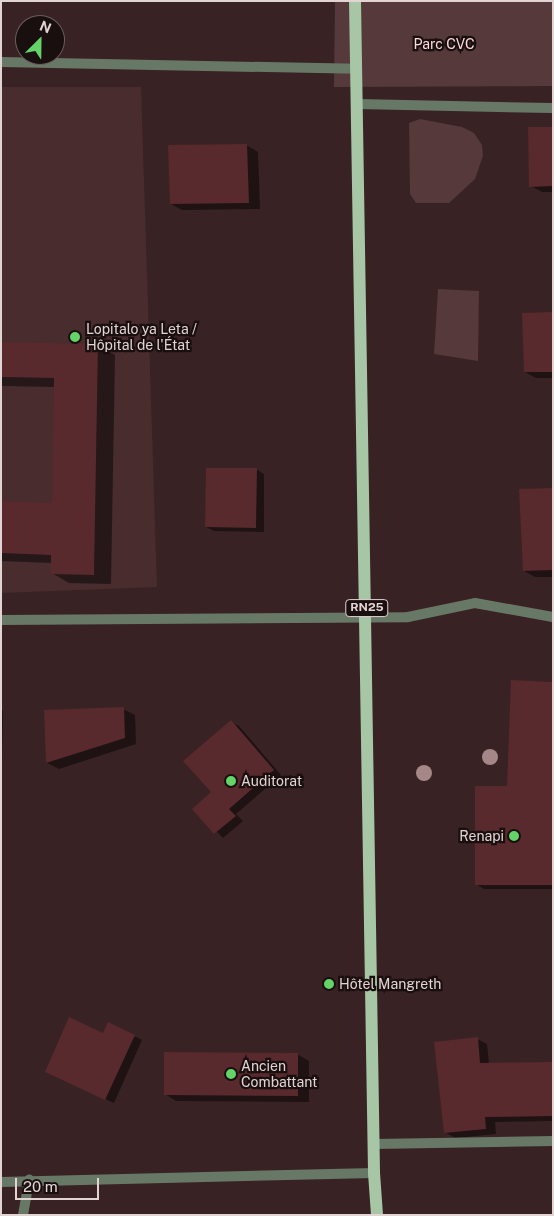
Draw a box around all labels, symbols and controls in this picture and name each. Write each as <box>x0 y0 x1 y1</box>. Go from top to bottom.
north arrow <box>15 15 65 65</box>
text: N <box>37 18 54 37</box>
park label: Parc CVC <box>413 36 475 52</box>
place label: Lopitalo ya Leta / Hôpital de l'État <box>86 321 197 354</box>
marker: Lopitalo ya Leta / Hôpital de l'État <box>68 330 82 344</box>
road number: RN25 <box>344 598 390 618</box>
place label: Auditorat <box>241 773 302 789</box>
marker: Auditorat <box>225 775 237 787</box>
place label: Renapi <box>459 828 504 844</box>
marker: Renapi <box>508 830 520 842</box>
place label: Hôtel Mangreth <box>339 976 441 992</box>
marker: Hôtel Mangreth <box>323 978 335 990</box>
place label: Ancien Combattant <box>241 1058 317 1090</box>
marker: Ancien Combattant <box>225 1068 237 1080</box>
scale bar <box>18 1168 101 1200</box>
text: 20 m <box>23 1178 58 1195</box>

